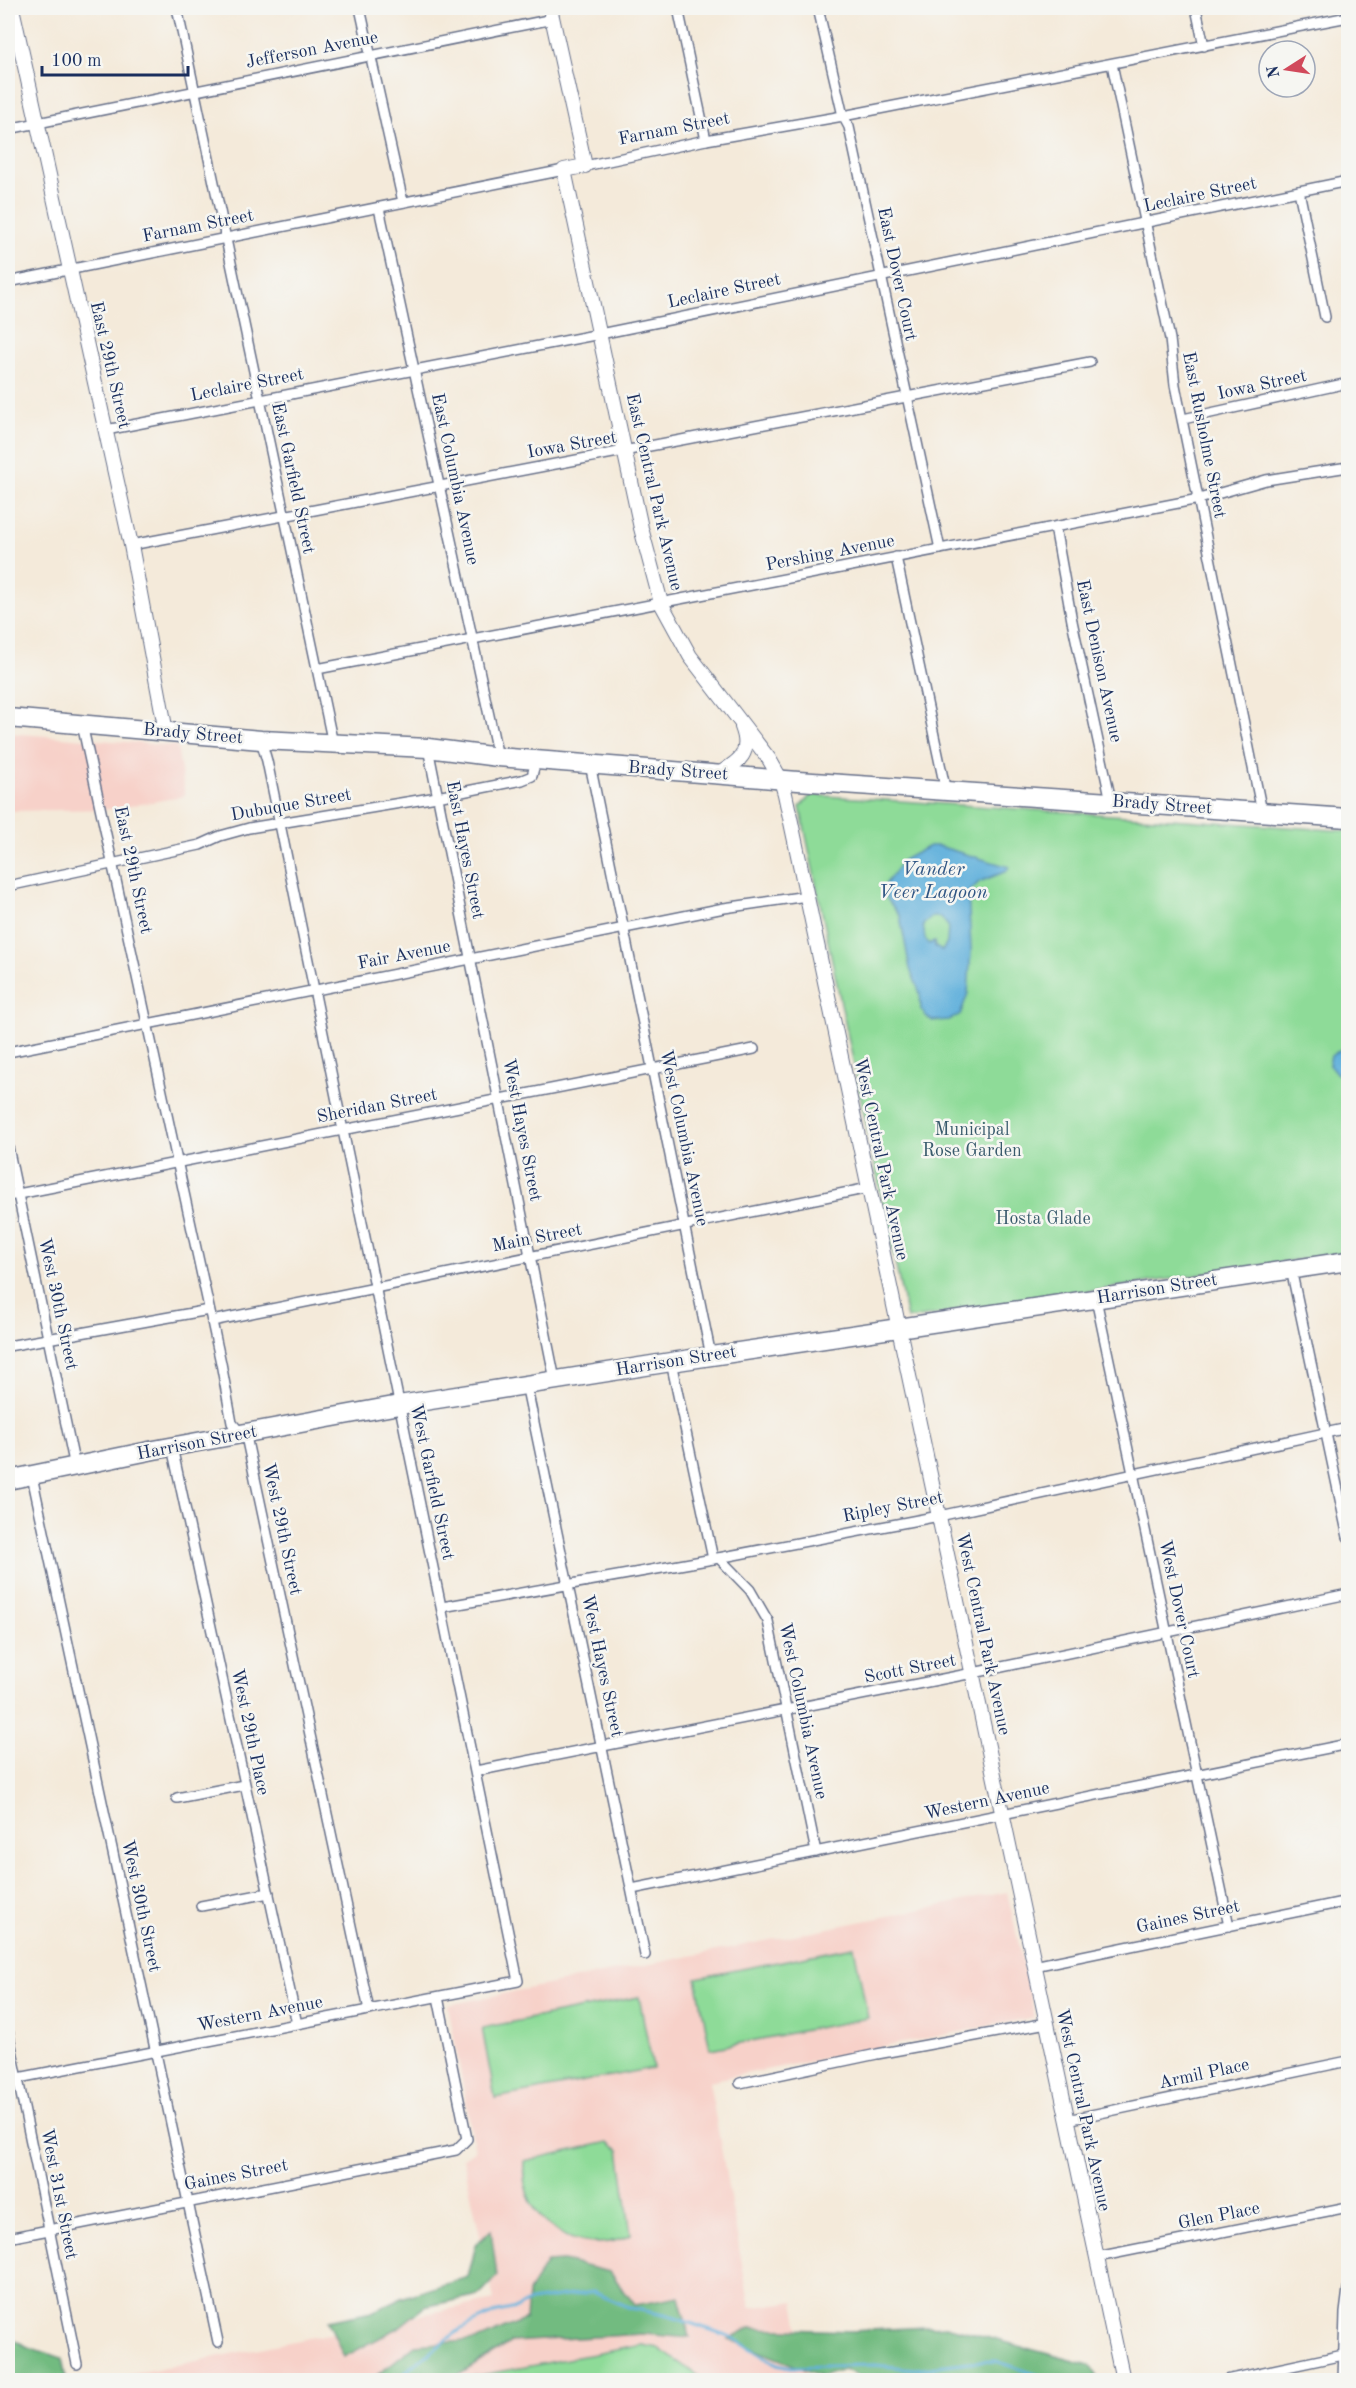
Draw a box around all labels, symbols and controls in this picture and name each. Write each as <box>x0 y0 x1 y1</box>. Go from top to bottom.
street label: Jefferson Avenue <box>244 28 380 72</box>
scale bar <box>42 39 188 77</box>
north arrow <box>1257 39 1317 99</box>
text: 100 m <box>51 52 102 70</box>
text: N <box>1265 63 1283 79</box>
street label: Farnam Street <box>617 109 731 149</box>
street label: Leclaire Street <box>1142 174 1258 216</box>
street label: East Dover Court <box>874 205 920 343</box>
street label: Farnam Street <box>141 206 255 246</box>
street label: Leclaire Street <box>666 270 782 312</box>
street label: East 29th Street <box>87 300 133 430</box>
street label: East Rusholme Street <box>1179 350 1229 520</box>
street label: Leclaire Street <box>189 365 305 405</box>
street label: Iowa Street <box>1216 367 1308 403</box>
street label: East Columbia Avenue <box>428 391 482 567</box>
street label: East Central Park Avenue <box>622 391 686 593</box>
street label: East Garfield Street <box>268 401 318 555</box>
street label: Iowa Street <box>526 428 618 462</box>
street label: Pershing Avenue <box>764 532 896 574</box>
street label: East Denison Avenue <box>1073 578 1125 744</box>
street label: Brady Street <box>142 721 244 747</box>
street label: Brady Street <box>627 759 729 783</box>
street label: East Hayes Street <box>443 779 487 921</box>
street label: Dubuque Street <box>229 786 353 824</box>
street label: Brady Street <box>1111 793 1213 817</box>
street label: East 29th Street <box>111 804 155 936</box>
water label: Vander Veer Lagoon <box>878 860 988 903</box>
street label: Fair Avenue <box>356 937 452 973</box>
street label: West Columbia Avenue <box>656 1048 712 1228</box>
street label: West Central Park Avenue <box>851 1056 911 1262</box>
street label: West Hayes Street <box>499 1057 545 1203</box>
street label: Sheridan Street <box>315 1086 439 1126</box>
park label: Municipal Rose Garden <box>922 1121 1022 1160</box>
park label: Hosta Glade <box>995 1210 1091 1228</box>
street label: Main Street <box>490 1220 584 1256</box>
street label: West 30th Street <box>35 1236 81 1372</box>
street label: Harrison Street <box>1095 1271 1219 1307</box>
street label: Harrison Street <box>614 1343 738 1379</box>
street label: West Garfield Street <box>407 1402 457 1562</box>
street label: Harrison Street <box>135 1423 259 1463</box>
street label: West 29th Street <box>259 1461 305 1597</box>
street label: Ripley Street <box>841 1488 945 1526</box>
street label: West Central Park Avenue <box>953 1531 1013 1737</box>
street label: West Dover Court <box>1156 1538 1202 1680</box>
street label: West Hayes Street <box>578 1593 626 1739</box>
street label: West Columbia Avenue <box>775 1621 831 1801</box>
street label: Scott Street <box>862 1651 958 1687</box>
street label: West 29th Place <box>228 1667 272 1797</box>
street label: Western Avenue <box>923 1779 1051 1823</box>
street label: West 30th Street <box>118 1838 164 1974</box>
street label: Gaines Street <box>1135 1897 1241 1937</box>
street label: Western Avenue <box>196 1993 324 2035</box>
street label: West Central Park Avenue <box>1053 2007 1113 2213</box>
street label: Armil Place <box>1157 2056 1251 2092</box>
street label: West 31st Street <box>38 2127 80 2261</box>
street label: Gaines Street <box>183 2156 289 2194</box>
street label: Glen Place <box>1177 2199 1261 2233</box>

